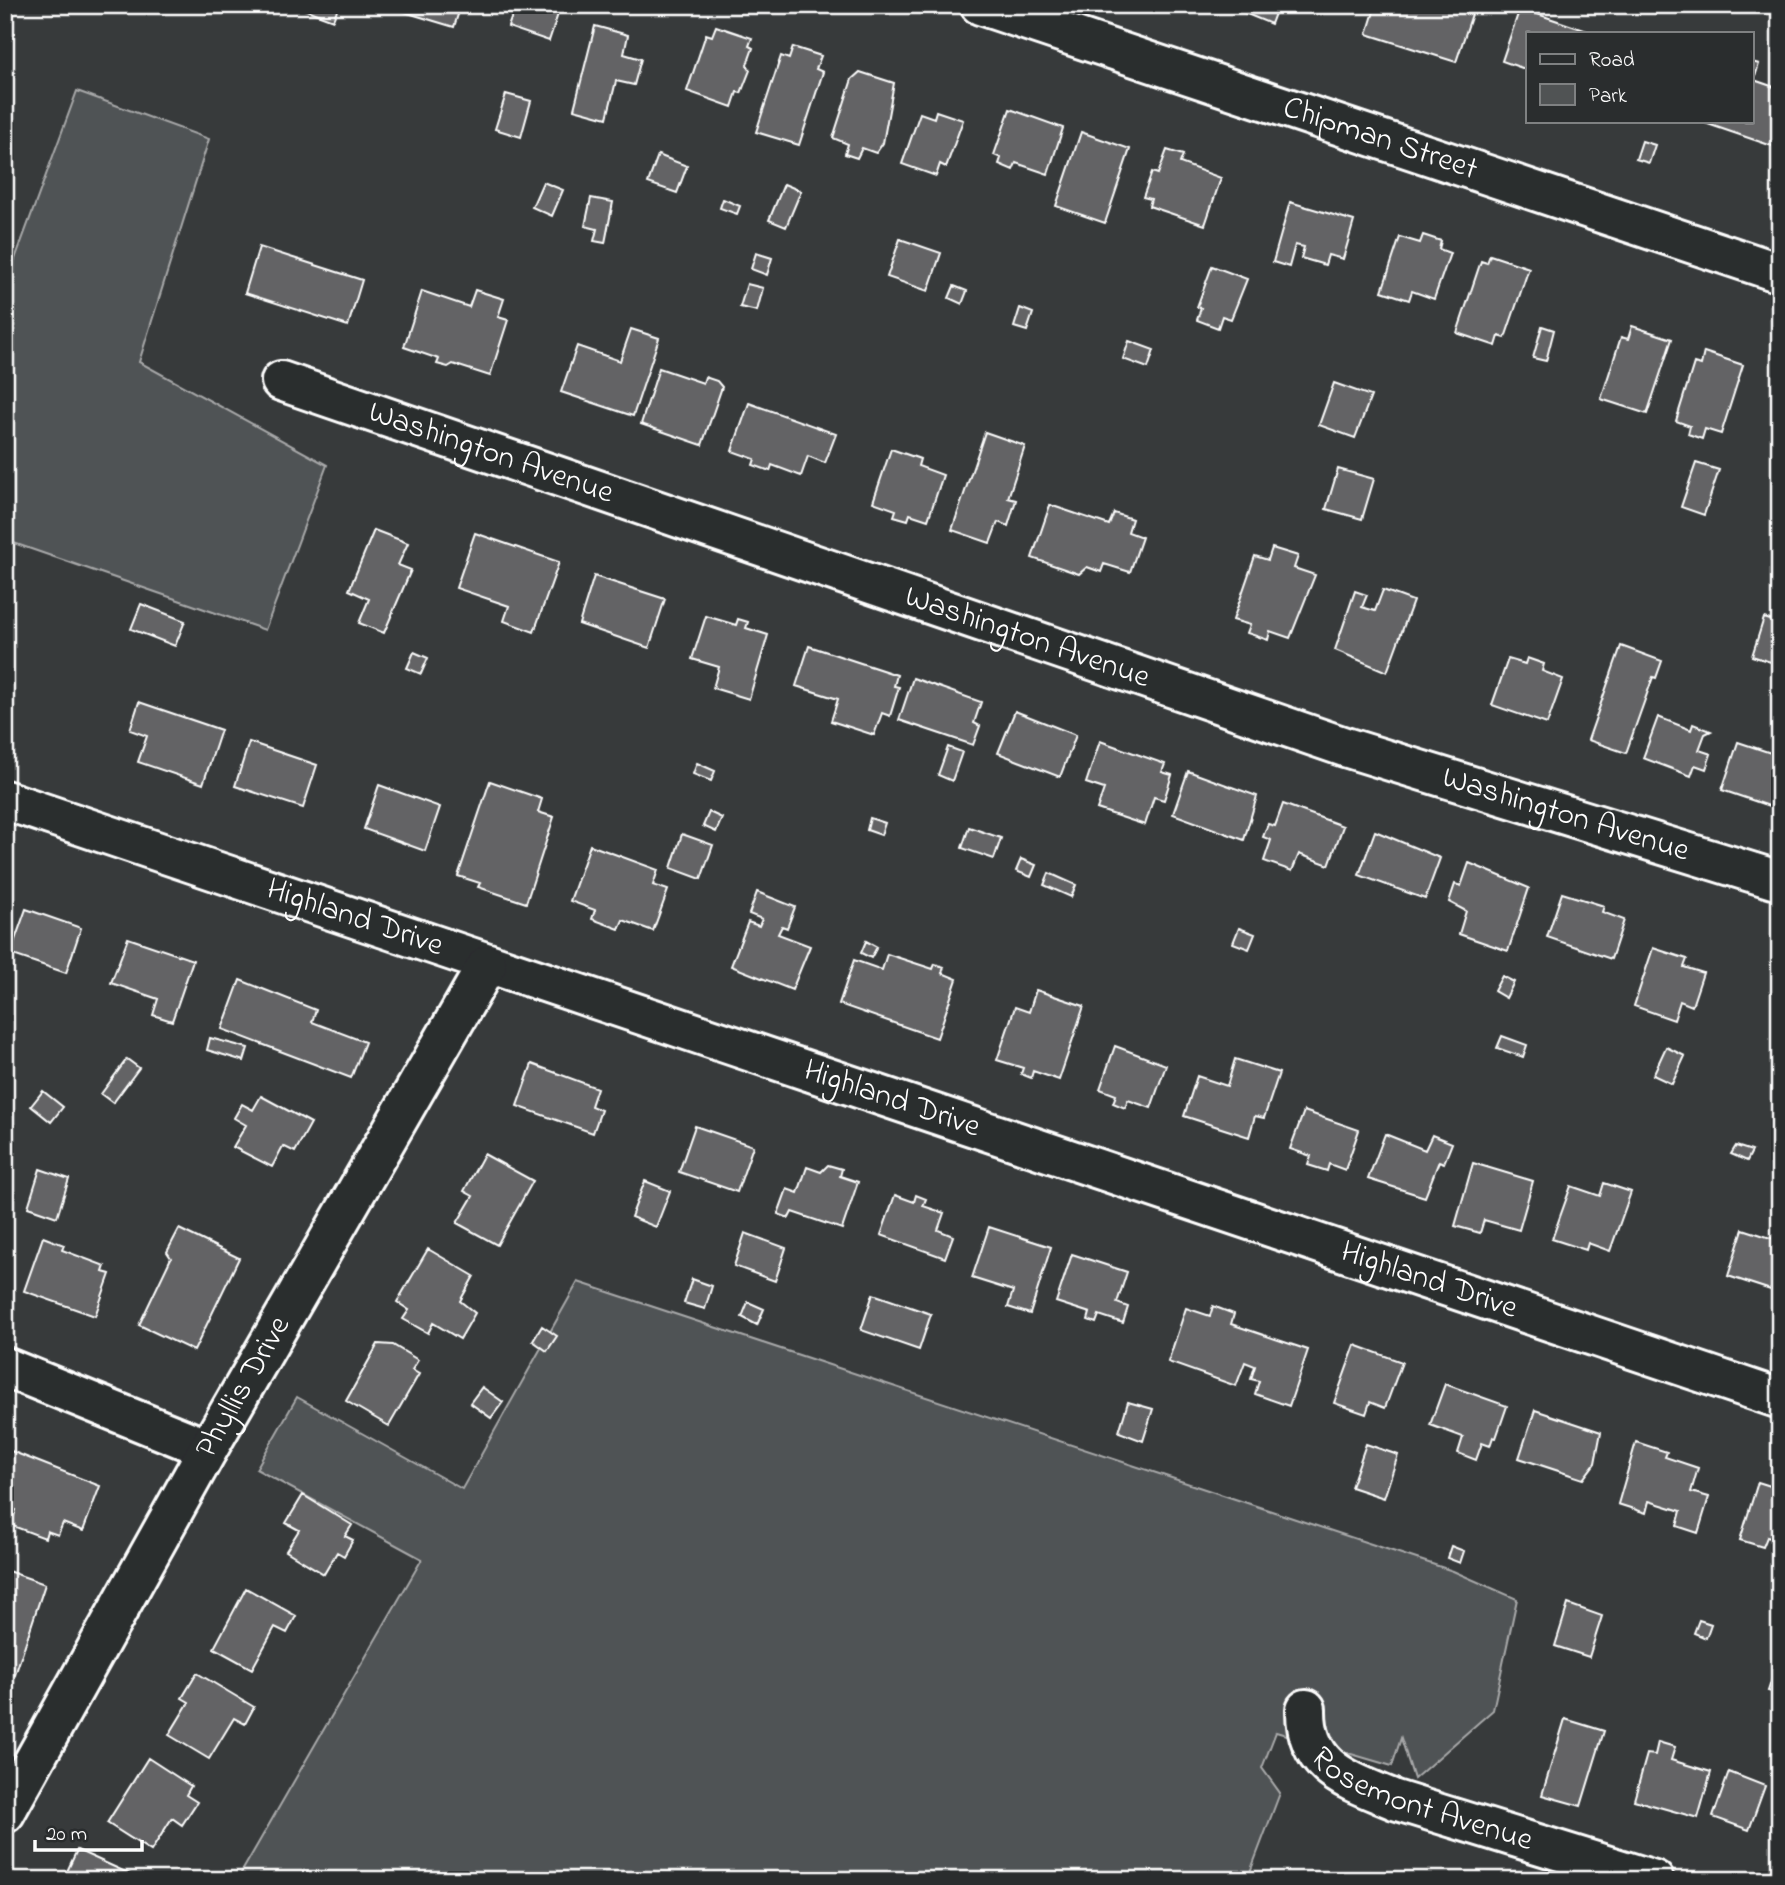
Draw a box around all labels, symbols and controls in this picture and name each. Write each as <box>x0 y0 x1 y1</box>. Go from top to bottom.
legend <box>1526 32 1754 122</box>
text: Road <box>1589 46 1635 76</box>
text: Park <box>1589 82 1628 112</box>
street label: Chipman Street <box>1277 85 1484 194</box>
street label: Washington Avenue <box>362 389 620 517</box>
street label: Washington Avenue <box>898 574 1157 702</box>
street label: Washington Avenue <box>1436 755 1696 875</box>
street label: Highland Drive <box>260 866 450 970</box>
street label: Highland Drive <box>797 1048 987 1151</box>
street label: Highland Drive <box>1334 1229 1524 1332</box>
street label: Phyllis Drive <box>184 1307 304 1467</box>
street label: Rosemont Avenue <box>1298 1737 1539 1865</box>
scale bar <box>35 1808 142 1852</box>
text: 20 m <box>46 1820 87 1850</box>

